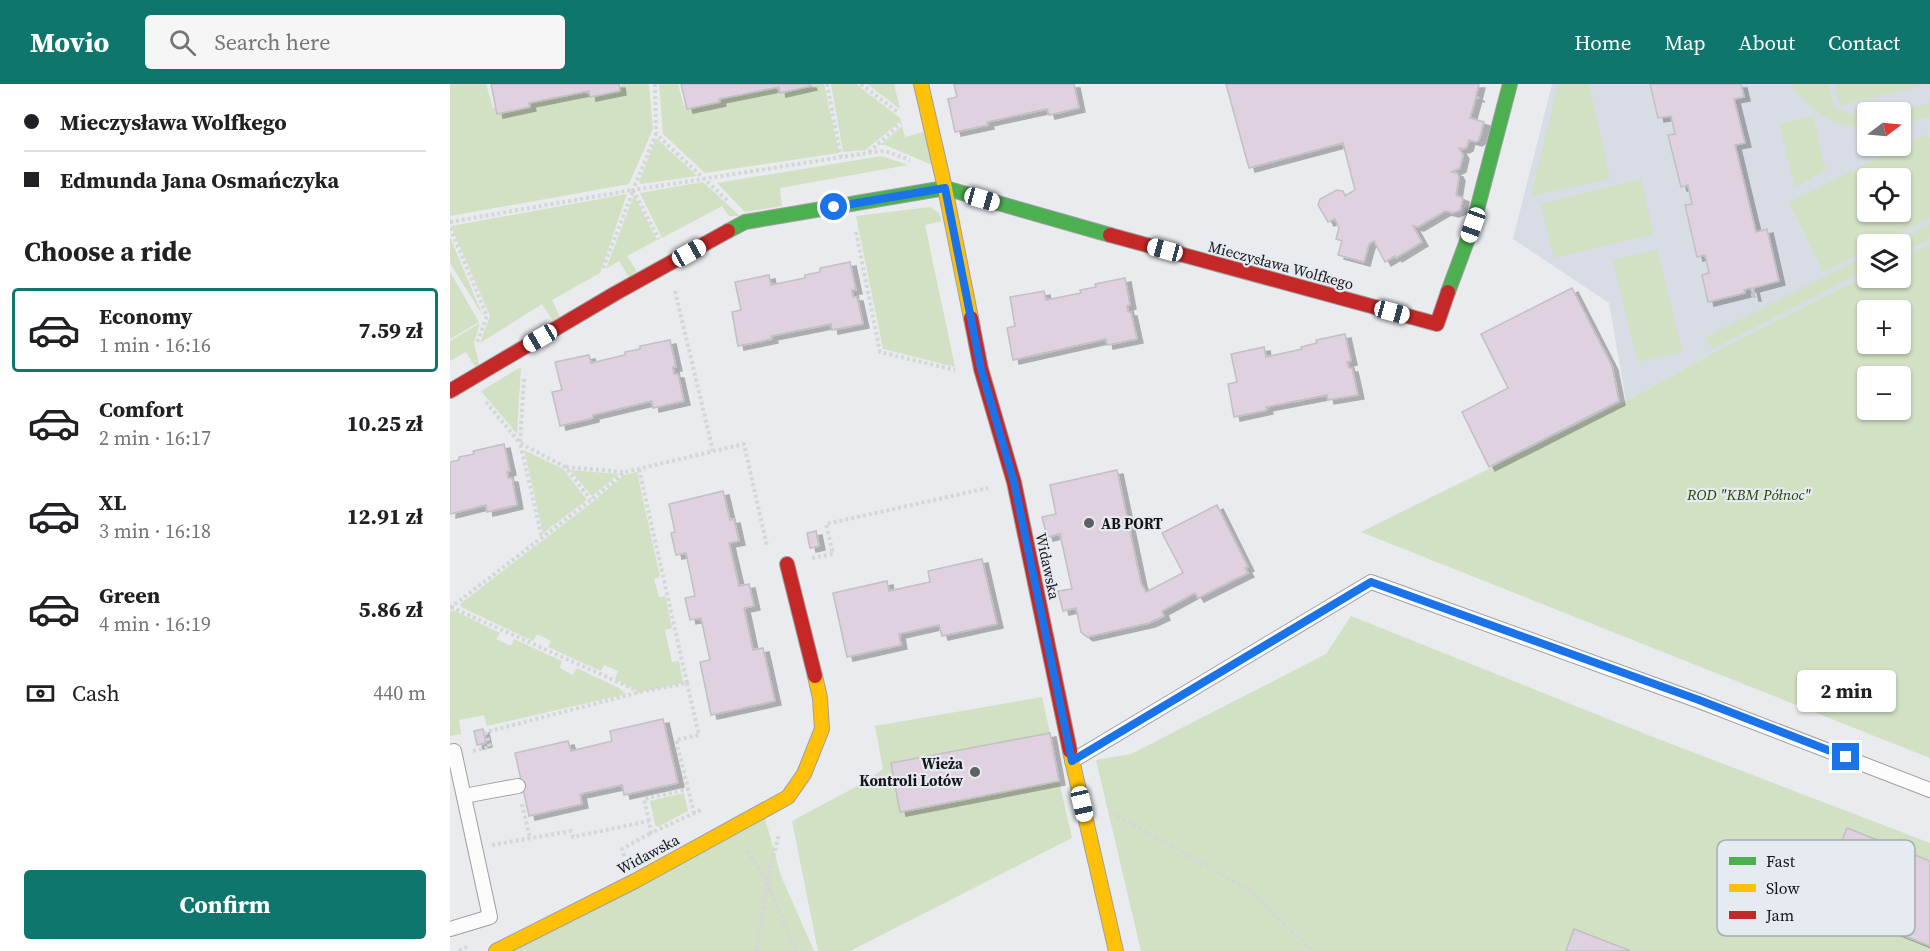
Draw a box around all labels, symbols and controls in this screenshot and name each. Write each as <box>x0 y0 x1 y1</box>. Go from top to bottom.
search box <box>145 15 565 69</box>
text: Movio <box>30 23 109 61</box>
icon: search <box>166 26 199 59</box>
text: Search here <box>214 27 330 57</box>
text: Home <box>1574 28 1632 57</box>
text: Map <box>1665 28 1706 57</box>
text: About <box>1739 28 1795 57</box>
text: Contact <box>1828 28 1900 57</box>
north arrow <box>1857 102 1911 156</box>
map controls <box>1857 102 1911 420</box>
text: Mieczysława Wolfkego <box>60 107 287 137</box>
text: Edmunda Jana Osmańczyka <box>60 165 339 195</box>
button: locate <box>1857 168 1911 222</box>
car <box>962 185 1002 213</box>
route start <box>820 193 847 220</box>
car <box>1458 205 1488 245</box>
text: Choose a ride <box>24 233 192 270</box>
button: layers <box>1857 234 1911 288</box>
street label: Mieczysława Wolfkego <box>1206 235 1356 295</box>
car <box>669 236 709 270</box>
car <box>1145 237 1185 263</box>
car <box>1372 299 1412 325</box>
button: + <box>1857 300 1911 354</box>
text: Economy <box>99 301 193 331</box>
icon: car <box>27 303 81 357</box>
text: 7.59 zł <box>359 315 423 345</box>
car <box>520 321 560 355</box>
text: 1 min · 16:16 <box>99 331 211 359</box>
button: − <box>1857 366 1911 420</box>
text: Comfort <box>99 394 183 424</box>
icon: car <box>27 396 81 450</box>
text: 10.25 zł <box>347 408 423 438</box>
text: 2 min · 16:17 <box>99 424 211 452</box>
park label: ROD "KBM Północ" <box>1686 484 1812 505</box>
text: XL <box>99 487 126 517</box>
icon: car <box>27 489 81 543</box>
text: 12.91 zł <box>347 501 423 531</box>
place label: AB PORT <box>1101 513 1163 534</box>
marker: AB PORT <box>1082 516 1096 530</box>
text: 3 min · 16:18 <box>99 517 211 545</box>
street label: Widawska <box>1031 531 1065 602</box>
text: Green <box>99 580 160 610</box>
icon: car <box>27 582 81 636</box>
text: 5.86 zł <box>359 594 423 624</box>
text: 4 min · 16:19 <box>99 610 211 638</box>
callout: 2 min <box>1796 670 1896 712</box>
icon: cash <box>24 677 57 710</box>
text: 2 min <box>1821 677 1872 705</box>
text: Cash <box>72 678 120 708</box>
text: 440 m <box>373 679 426 707</box>
route end <box>1832 743 1859 770</box>
place label: Wieża Kontroli Lotów <box>859 753 964 791</box>
marker: Wieża Kontroli Lotów <box>968 765 982 779</box>
car <box>1069 784 1095 824</box>
street label: Widawska <box>613 829 683 879</box>
legend <box>1717 840 1915 936</box>
text: Fast <box>1766 850 1796 872</box>
button: Confirm <box>24 870 426 939</box>
text: Slow <box>1766 877 1801 899</box>
text: Jam <box>1765 904 1794 926</box>

